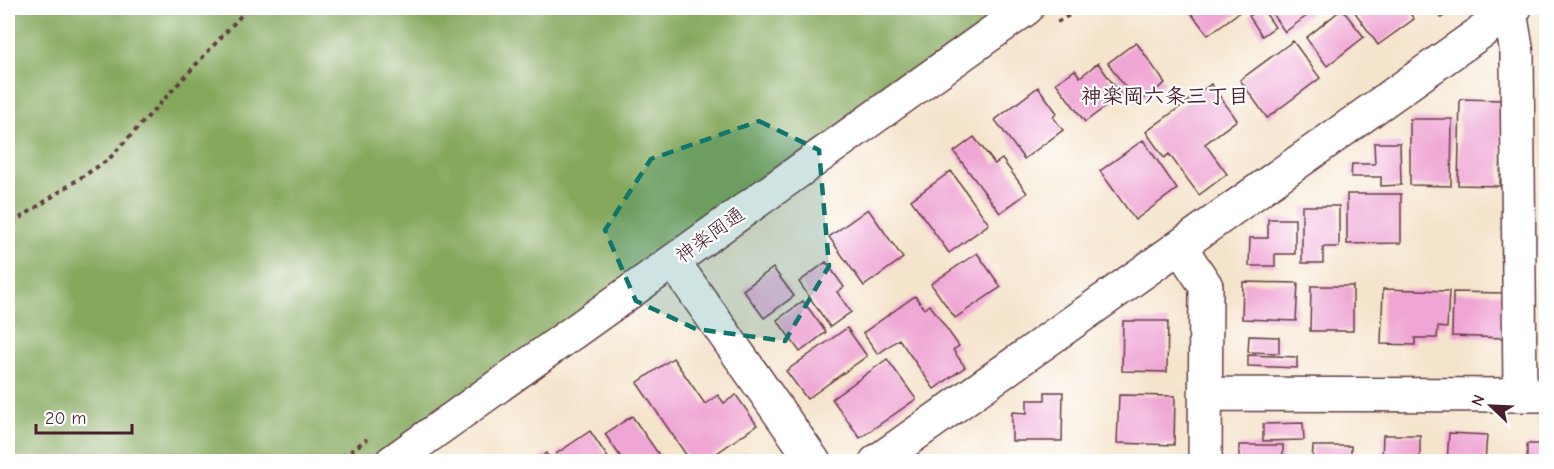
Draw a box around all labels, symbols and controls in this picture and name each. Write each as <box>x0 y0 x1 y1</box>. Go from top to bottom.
district label: 神楽岡六条三丁目 <box>1081 84 1249 108</box>
street label: 神楽岡通 <box>671 202 749 268</box>
north arrow <box>1461 376 1521 436</box>
text: N <box>1468 392 1488 409</box>
scale bar <box>36 397 132 435</box>
text: 20 m <box>45 408 86 429</box>

